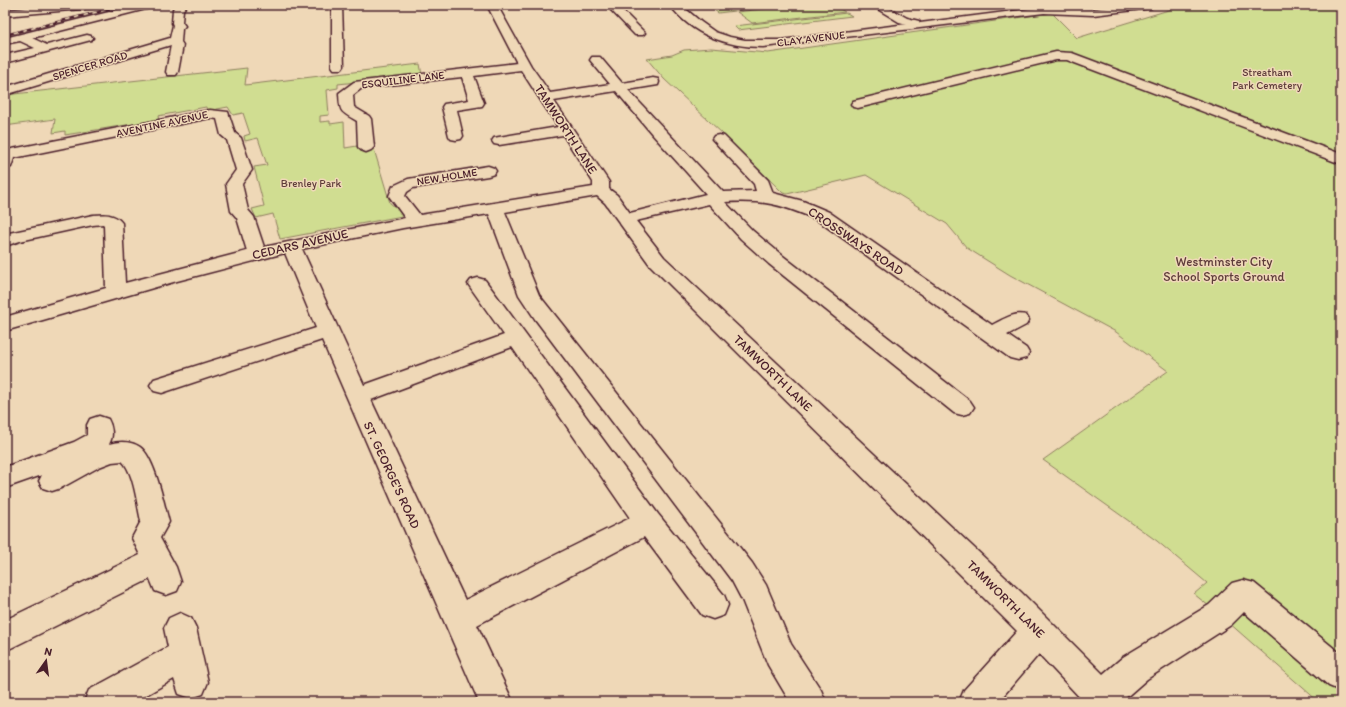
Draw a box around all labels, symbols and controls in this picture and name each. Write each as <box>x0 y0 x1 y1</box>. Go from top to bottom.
street label: CLAY AVENUE <box>776 28 846 50</box>
street label: SPENCER ROAD <box>51 48 129 84</box>
park label: Streatham Park Cemetery <box>1232 66 1303 92</box>
street label: ESQUILINE LANE <box>361 68 445 92</box>
street label: TAMWORTH LANE <box>531 81 601 177</box>
street label: AVENTINE AVENUE <box>115 108 209 140</box>
street label: NEW HOLME <box>416 166 478 188</box>
park label: Brenley Park <box>281 177 341 190</box>
street label: CROSSWAYS ROAD <box>805 203 907 279</box>
street label: CEDARS AVENUE <box>251 226 349 262</box>
park label: Westminster City School Sports Ground <box>1163 254 1285 284</box>
street label: TAMWORTH LANE <box>730 332 816 414</box>
street label: ST. GEORGE'S ROAD <box>361 419 423 531</box>
street label: TAMWORTH LANE <box>964 557 1048 641</box>
north arrow <box>26 641 66 681</box>
text: N <box>43 645 53 659</box>

